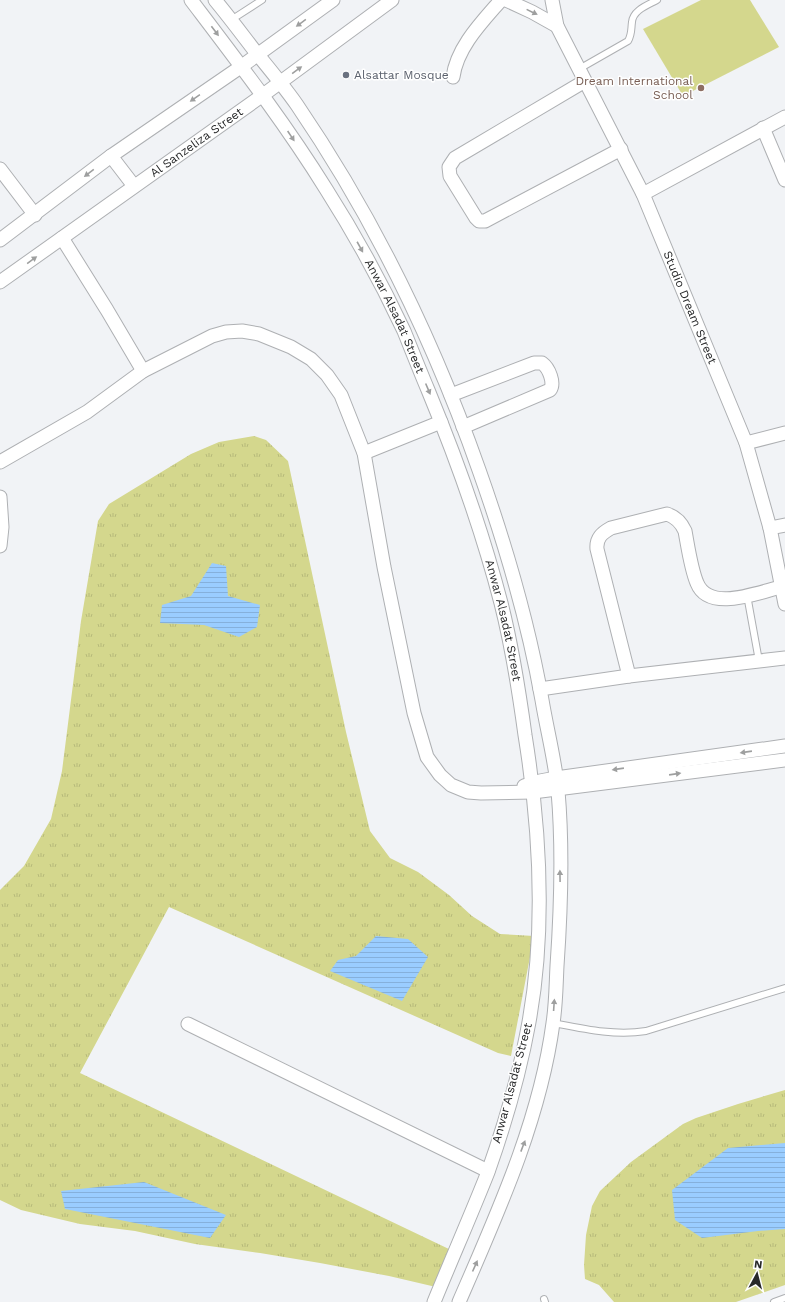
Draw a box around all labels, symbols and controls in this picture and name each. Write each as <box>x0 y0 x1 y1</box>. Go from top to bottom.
one-way arrow <box>526 9 538 15</box>
one-way arrow <box>296 19 306 27</box>
one-way arrow <box>211 26 219 36</box>
one-way arrow <box>291 66 302 74</box>
place label: Alsattar Mosque <box>354 68 449 82</box>
marker: Alsattar Mosque <box>341 70 351 80</box>
place label: Dream International School <box>575 74 693 102</box>
marker: Dream International School <box>696 83 706 93</box>
one-way arrow <box>190 94 200 102</box>
street label: Al Sanzeliza Street <box>147 105 245 180</box>
one-way arrow <box>287 131 295 141</box>
one-way arrow <box>84 169 94 177</box>
one-way arrow <box>356 241 363 253</box>
street label: Studio Dream Street <box>660 249 720 366</box>
one-way arrow <box>26 256 37 264</box>
street label: Anwar Alsadat Street <box>362 257 427 375</box>
one-way arrow <box>425 384 431 396</box>
street label: Anwar Alsadat Street <box>482 558 524 682</box>
one-way arrow <box>740 749 752 755</box>
one-way arrow <box>611 766 624 772</box>
one-way arrow <box>669 771 681 777</box>
one-way arrow <box>557 869 563 882</box>
one-way arrow <box>551 999 558 1011</box>
street label: Anwar Alsadat Street <box>489 1021 535 1145</box>
one-way arrow <box>520 1139 526 1151</box>
north arrow <box>737 1254 777 1294</box>
text: N <box>753 1258 763 1272</box>
one-way arrow <box>472 1260 478 1272</box>

